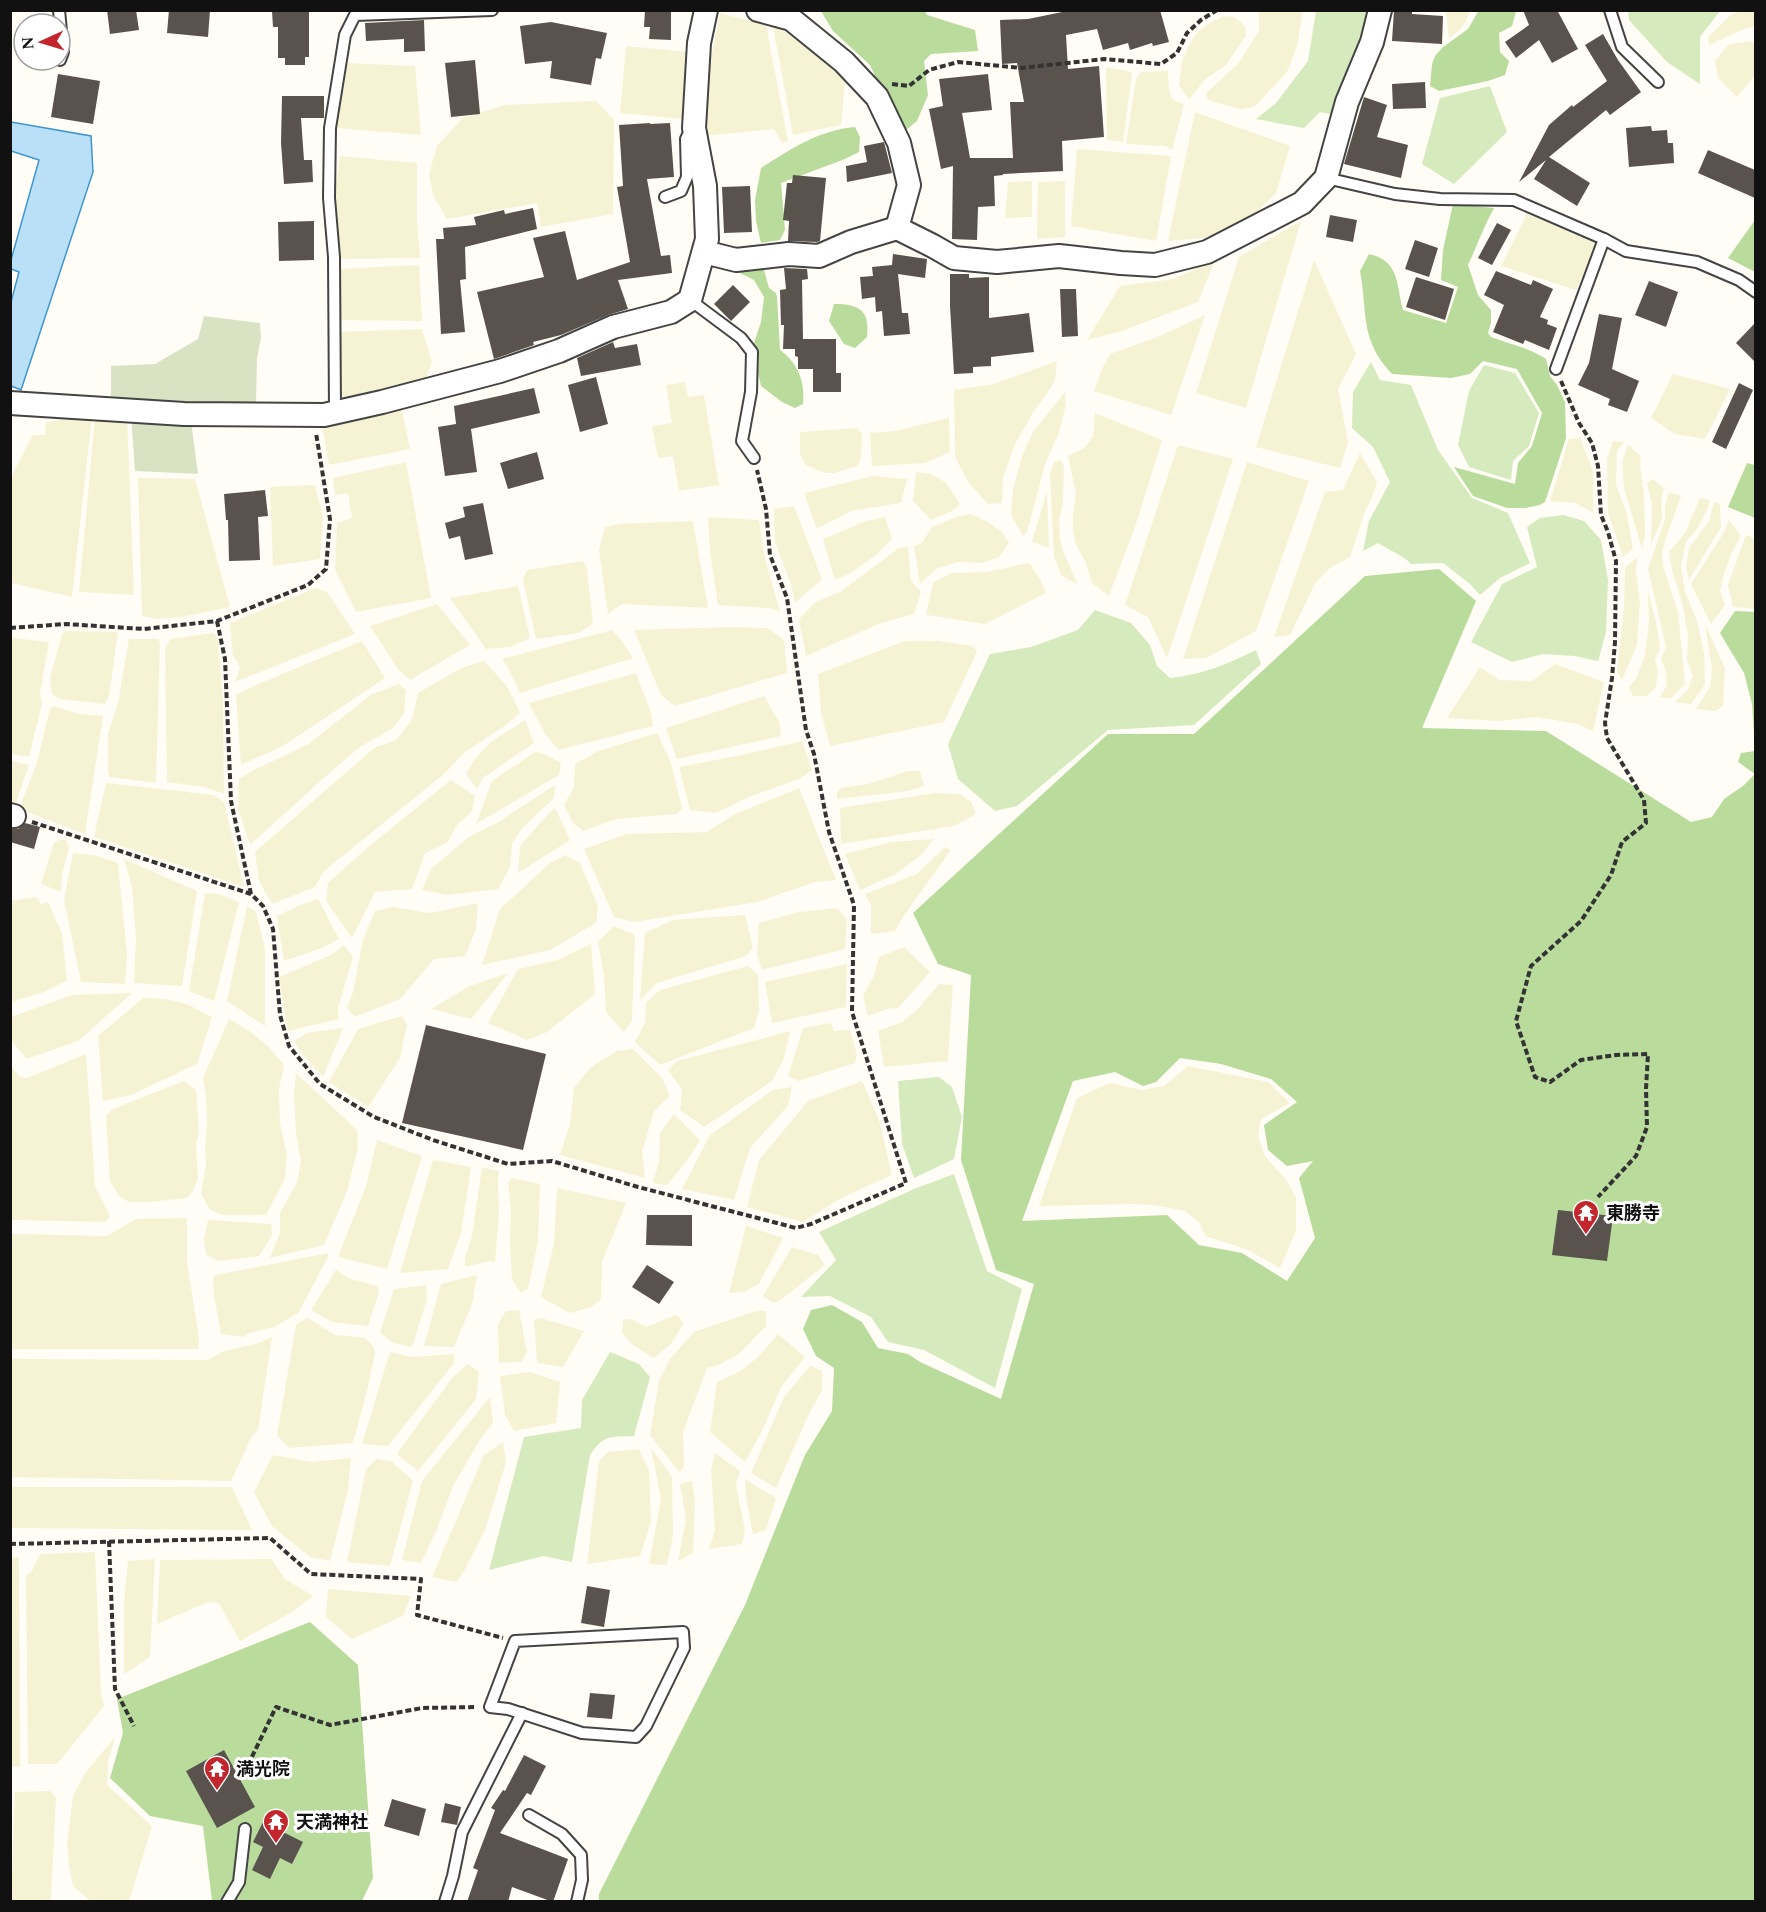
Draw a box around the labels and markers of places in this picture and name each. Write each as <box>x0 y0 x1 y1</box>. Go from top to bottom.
temple icon: 東勝寺 <box>1571 1198 1601 1236</box>
place label: 東勝寺 <box>1606 1200 1660 1227</box>
temple icon: 満光院 <box>202 1754 232 1792</box>
place label: 満光院 <box>236 1756 290 1783</box>
temple icon: 天満神社 <box>261 1807 291 1845</box>
place label: 天満神社 <box>296 1809 368 1836</box>

